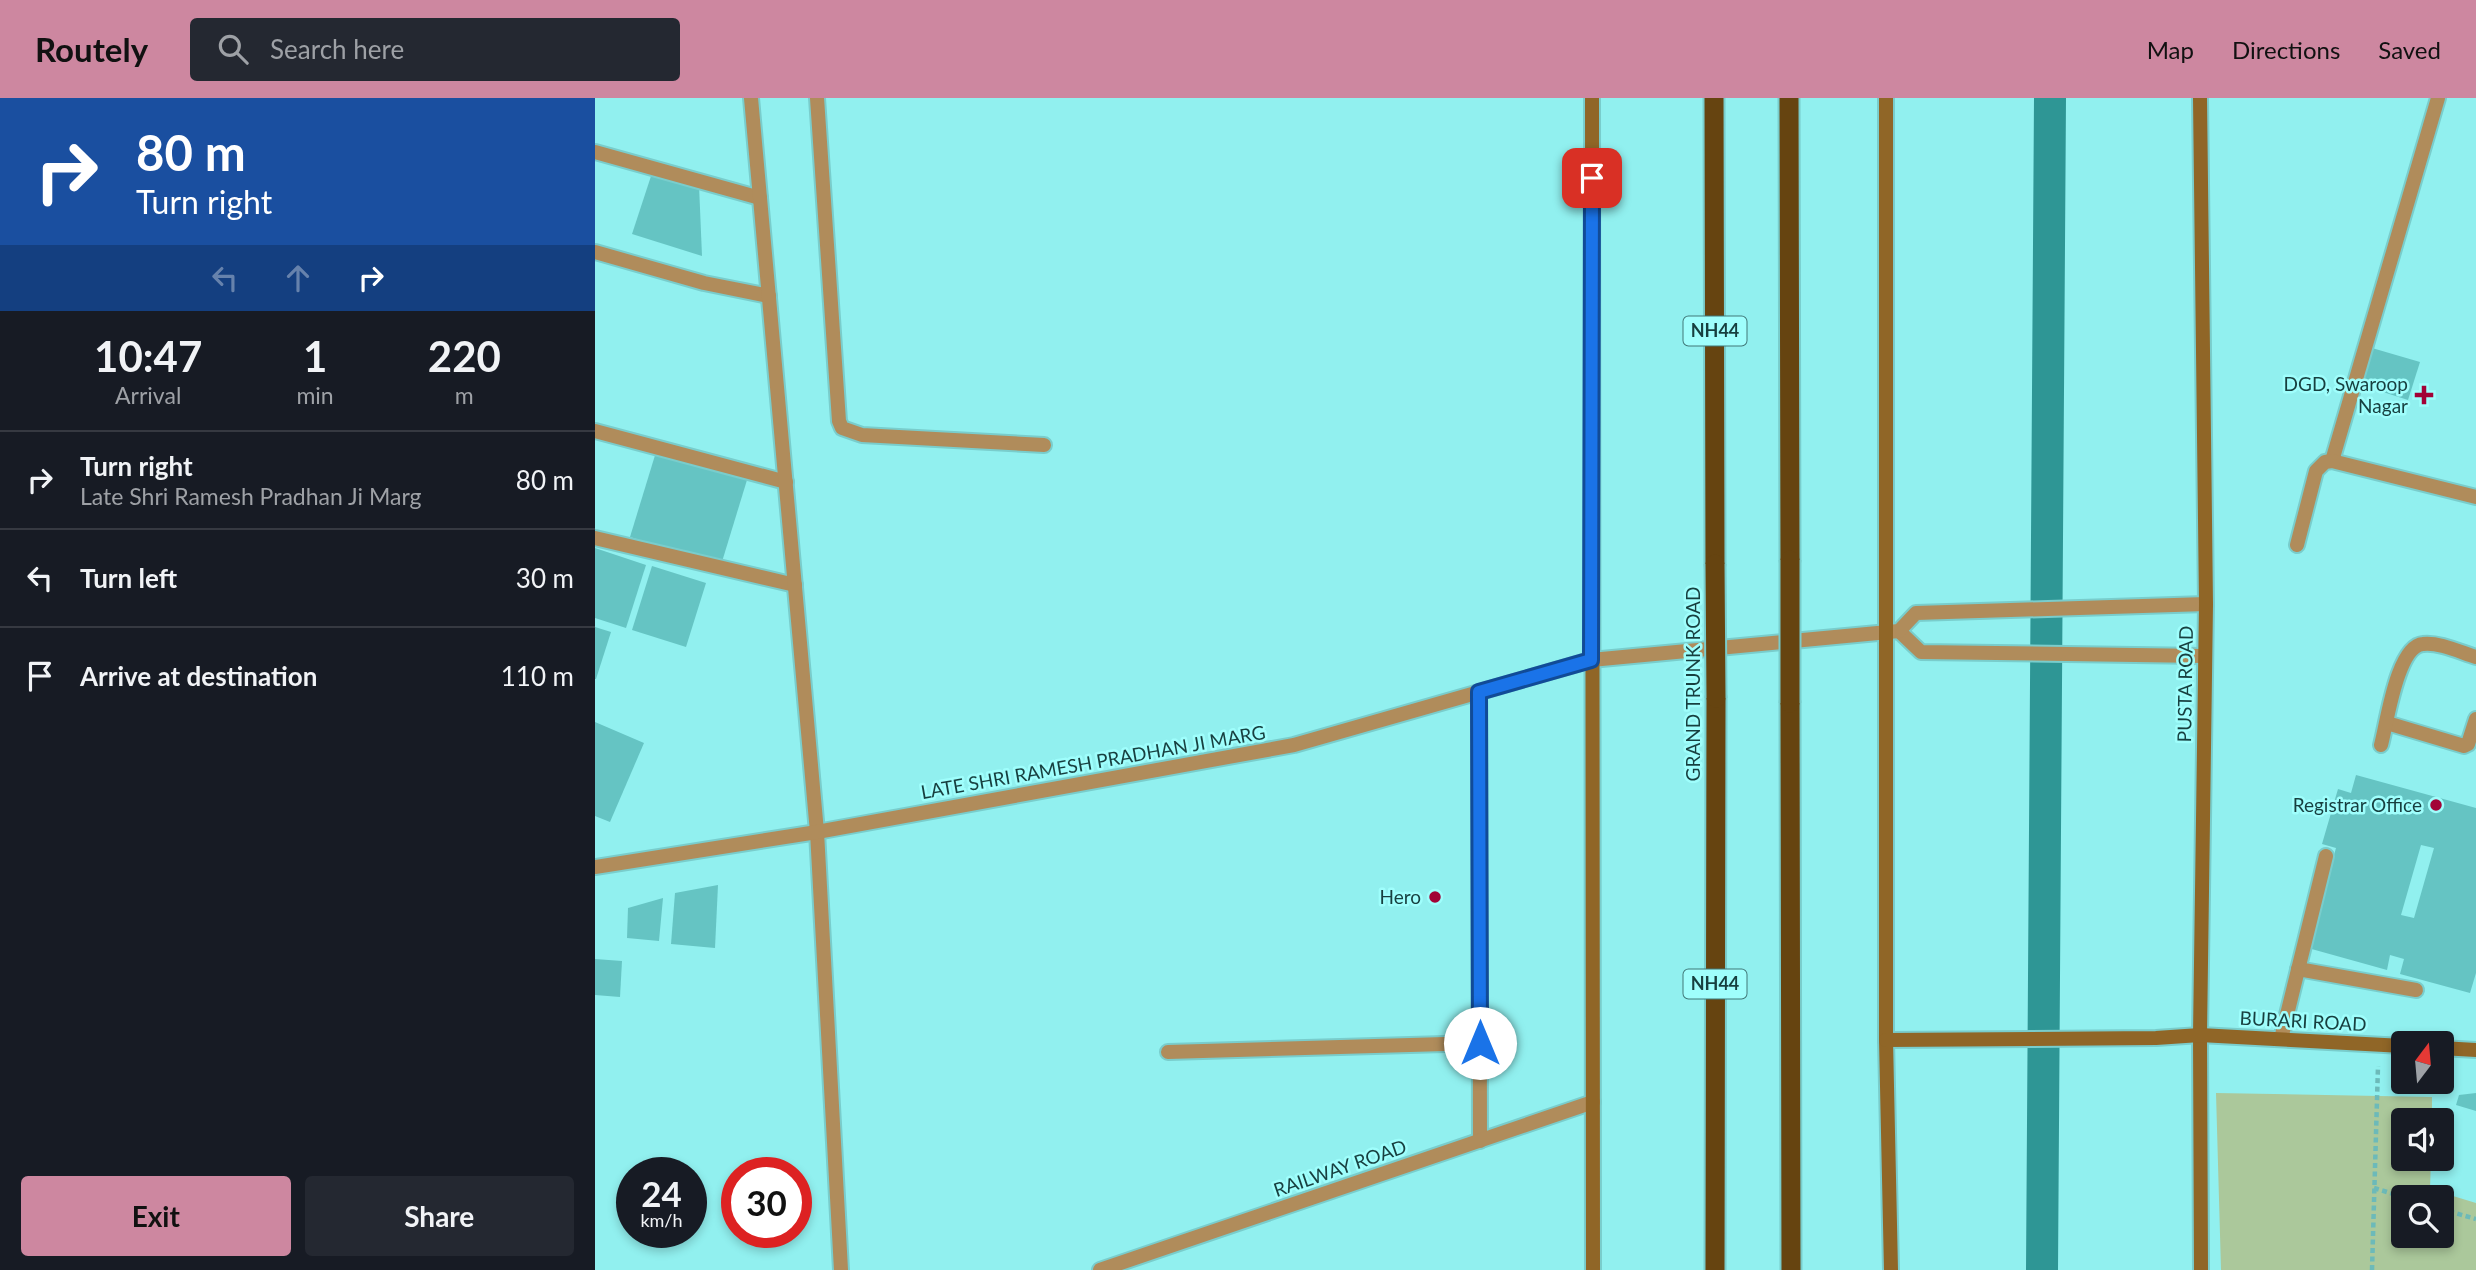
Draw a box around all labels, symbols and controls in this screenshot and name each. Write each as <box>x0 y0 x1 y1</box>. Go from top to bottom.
search box <box>190 18 680 81</box>
text: Routely <box>35 29 148 69</box>
icon: search <box>214 30 252 68</box>
text: Search here <box>270 33 404 65</box>
text: Map <box>2147 35 2194 64</box>
text: Directions <box>2232 35 2340 64</box>
text: Saved <box>2378 35 2441 64</box>
text: 80 m <box>136 123 246 181</box>
icon: right <box>21 126 112 217</box>
pin <box>1562 148 1622 208</box>
icon: arrive <box>1573 159 1611 197</box>
text: Turn right <box>136 182 272 221</box>
icon: left <box>206 259 244 297</box>
icon: ahead <box>279 259 317 297</box>
icon: right <box>352 259 390 297</box>
road number: NH44 <box>1683 316 1747 345</box>
text: 10:47 <box>94 331 202 381</box>
text: 1 <box>303 331 327 381</box>
text: 220 <box>428 331 501 381</box>
place label: DGD, Swaroop Nagar <box>2284 372 2408 417</box>
text: Arrival <box>115 381 181 409</box>
text: min <box>296 381 334 409</box>
text: m <box>455 381 474 409</box>
marker: DGD, Swaroop Nagar <box>2414 385 2434 405</box>
text: Turn right <box>80 450 193 482</box>
icon: right <box>21 461 59 499</box>
text: 80 m <box>516 464 574 496</box>
text: Late Shri Ramesh Pradhan Ji Marg <box>80 482 421 510</box>
icon: left <box>21 559 59 597</box>
text: Turn left <box>80 562 177 594</box>
text: 30 m <box>516 562 574 594</box>
street label: GRAND TRUNK ROAD <box>1681 587 1704 781</box>
street label: PUSTA ROAD <box>2172 625 2197 742</box>
icon: arrive <box>21 657 59 695</box>
text: Arrive at destination <box>80 660 317 692</box>
text: 110 m <box>501 660 574 692</box>
street label: LATE SHRI RAMESH PRADHAN JI MARG <box>919 720 1267 803</box>
place label: Registrar Office <box>2293 793 2422 816</box>
marker: Registrar Office <box>2428 797 2444 813</box>
place label: Hero <box>1379 885 1421 908</box>
marker: Hero <box>1427 889 1443 905</box>
road number: NH44 <box>1683 970 1747 998</box>
position arrow <box>1443 1006 1517 1080</box>
street label: BURARI ROAD <box>2239 1006 2367 1035</box>
north arrow <box>2391 1031 2453 1094</box>
map controls <box>2391 1031 2454 1248</box>
button: sound <box>2391 1108 2454 1171</box>
street label: RAILWAY ROAD <box>1270 1134 1409 1201</box>
speed limit sign: 30 <box>721 1157 812 1248</box>
text: 24 <box>641 1172 682 1214</box>
button: Exit <box>21 1176 291 1256</box>
button: Share <box>305 1176 574 1256</box>
button: search <box>2391 1185 2454 1248</box>
text: km/h <box>640 1209 683 1231</box>

